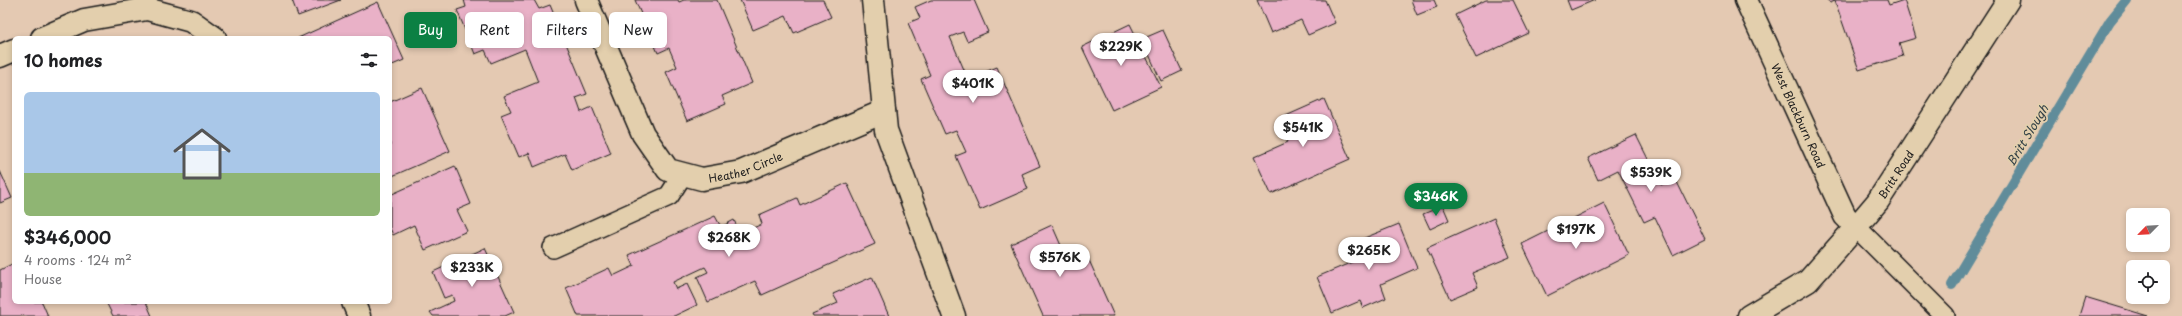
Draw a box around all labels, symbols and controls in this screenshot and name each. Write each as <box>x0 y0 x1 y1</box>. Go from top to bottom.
chip: Buy <box>404 12 457 48</box>
chip: Rent <box>465 12 524 48</box>
chip: Filters <box>532 12 601 48</box>
chip: New <box>609 12 667 48</box>
pin: $229K <box>1093 33 1149 67</box>
text: $229K <box>1099 36 1143 55</box>
text: 10 homes <box>24 47 102 73</box>
icon: filters <box>358 49 380 71</box>
street label: West Blackburn Road <box>1768 60 1830 171</box>
pin: $401K <box>945 70 1001 104</box>
text: $401K <box>952 73 994 92</box>
water label: Britt Slough <box>2002 100 2053 169</box>
pin: $541K <box>1275 114 1331 148</box>
text: $541K <box>1283 117 1323 136</box>
icon: home <box>166 118 238 190</box>
street label: Britt Road <box>1873 146 1917 202</box>
street label: Heather Circle <box>707 147 785 186</box>
pin: $539K <box>1623 159 1679 193</box>
text: $539K <box>1630 162 1672 181</box>
pin: $346K <box>1408 183 1464 217</box>
text: $346K <box>1413 186 1459 205</box>
north arrow <box>2126 208 2170 252</box>
map controls <box>2126 208 2170 304</box>
pin: $197K <box>1548 216 1604 250</box>
text: $197K <box>1556 219 1596 238</box>
text: $346,000 <box>24 224 111 250</box>
pin: $268K <box>701 224 757 258</box>
text: $268K <box>707 227 751 246</box>
pin: $265K <box>1341 237 1397 271</box>
text: $265K <box>1347 240 1391 259</box>
pin: $576K <box>1032 244 1088 278</box>
text: $576K <box>1039 247 1081 266</box>
text: 4 rooms · 124 m² <box>24 250 132 269</box>
pin: $233K <box>444 254 500 288</box>
text: $233K <box>450 257 494 276</box>
button: locate <box>2126 260 2170 304</box>
text: House <box>24 269 62 288</box>

